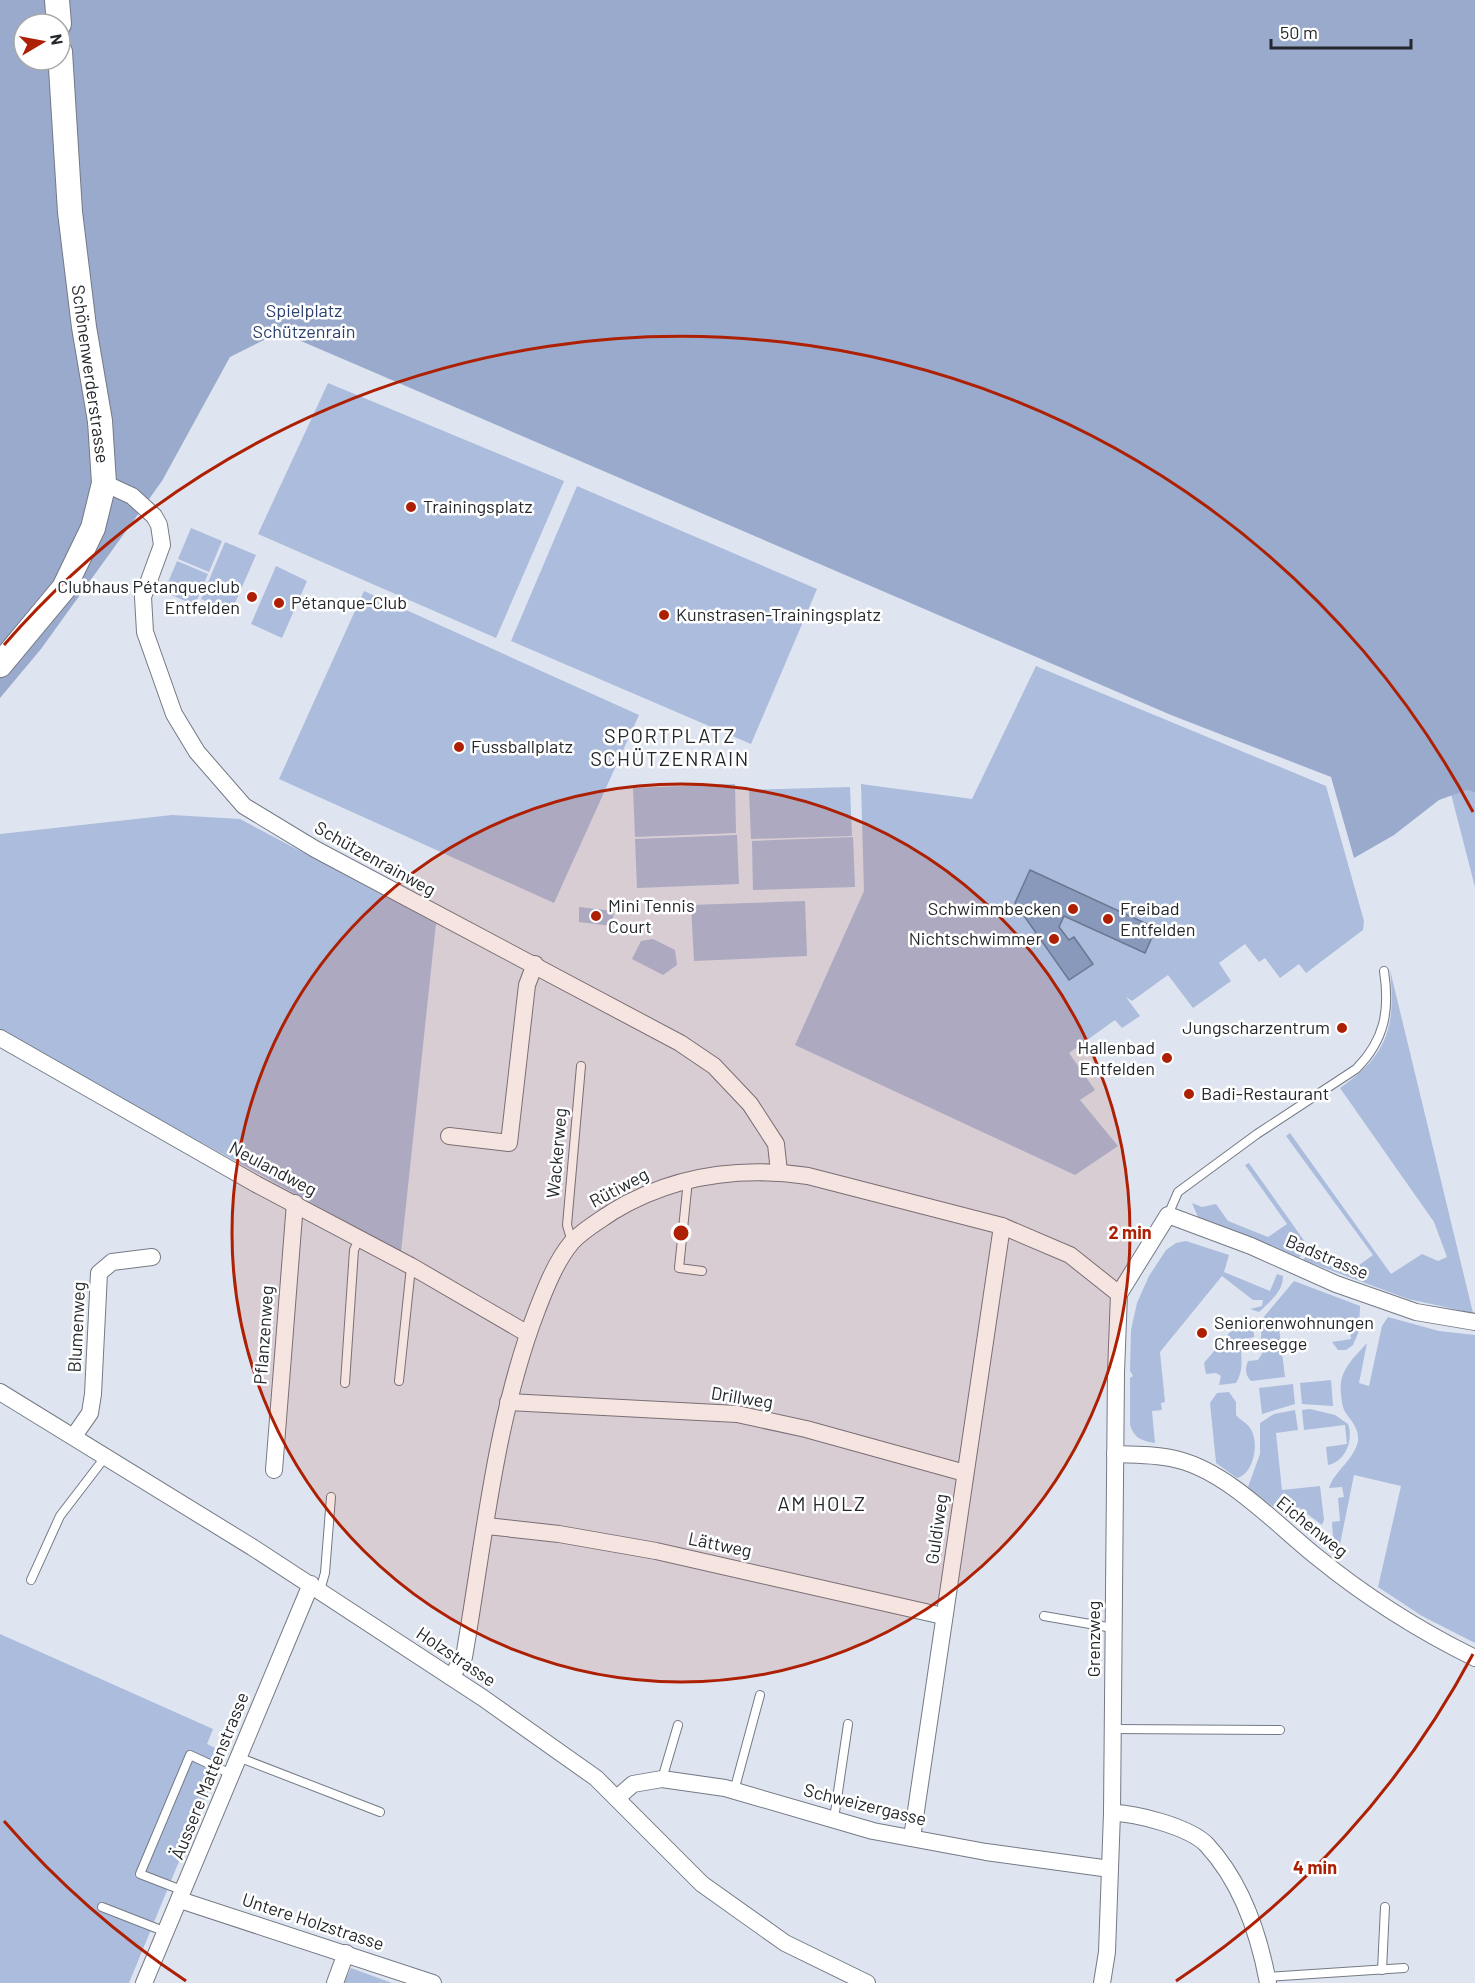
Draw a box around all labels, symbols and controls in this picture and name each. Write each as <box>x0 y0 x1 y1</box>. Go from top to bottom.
north arrow <box>12 12 72 72</box>
scale bar <box>1271 12 1410 50</box>
text: 50 m <box>1280 21 1318 43</box>
text: N <box>47 32 68 46</box>
street label: Schönenwerderstrasse <box>68 283 114 465</box>
park label: Spielplatz Schützenrain <box>252 299 356 342</box>
place label: Trainingsplatz <box>423 495 533 517</box>
marker: Trainingsplatz <box>404 500 418 514</box>
place label: Clubhaus Pétanqueclub Entfelden <box>57 575 240 618</box>
marker: Clubhaus Pétanqueclub Entfelden <box>245 590 259 604</box>
place label: Pétanque-Club <box>291 591 407 613</box>
marker: Pétanque-Club <box>272 596 286 610</box>
place label: Kunstrasen-Trainingsplatz <box>676 603 881 625</box>
marker: Kunstrasen-Trainingsplatz <box>657 608 671 622</box>
district label: SPORTPLATZ SCHÜTZENRAIN <box>590 723 750 770</box>
place label: Fussballplatz <box>471 735 573 757</box>
marker: Fussballplatz <box>452 740 466 754</box>
street label: Schützenrainweg <box>311 816 440 900</box>
place label: Mini Tennis Court <box>608 894 695 937</box>
place label: Schwimmbecken <box>928 897 1061 919</box>
place label: Freibad Entfelden <box>1120 897 1196 940</box>
marker: Schwimmbecken <box>1066 902 1080 916</box>
marker: Mini Tennis Court <box>589 909 603 923</box>
marker: Freibad Entfelden <box>1101 912 1115 926</box>
place label: Nichtschwimmer <box>909 927 1042 949</box>
marker: Nichtschwimmer <box>1047 932 1061 946</box>
place label: Jungscharzentrum <box>1182 1016 1330 1038</box>
marker: Jungscharzentrum <box>1335 1021 1349 1035</box>
place label: Hallenbad Entfelden <box>1078 1036 1155 1079</box>
marker: Hallenbad Entfelden <box>1160 1051 1174 1065</box>
place label: Badi-Restaurant <box>1201 1082 1329 1104</box>
marker: Badi-Restaurant <box>1182 1087 1196 1101</box>
street label: Wackerweg <box>541 1107 571 1199</box>
street label: Neulandweg <box>226 1136 321 1200</box>
street label: Rütiweg <box>585 1162 652 1212</box>
text: 2 min <box>1108 1221 1152 1243</box>
centre of rings <box>671 1223 691 1243</box>
street label: Badstrasse <box>1283 1229 1372 1283</box>
street label: Blumenweg <box>63 1281 89 1373</box>
street label: Pflanzenweg <box>249 1285 277 1385</box>
place label: Seniorenwohnungen Chreesegge <box>1214 1311 1374 1354</box>
marker: Seniorenwohnungen Chreesegge <box>1195 1326 1209 1340</box>
street label: Drillweg <box>710 1381 775 1413</box>
district label: AM HOLZ <box>778 1491 866 1515</box>
street label: Eichenweg <box>1273 1491 1353 1562</box>
street label: Guldiweg <box>920 1492 952 1566</box>
street label: Lättweg <box>686 1527 754 1561</box>
street label: Grenzweg <box>1082 1601 1104 1677</box>
street label: Holzstrasse <box>413 1622 501 1691</box>
street label: Äussere Mattenstrasse <box>165 1689 253 1863</box>
street label: Schweizergasse <box>802 1778 929 1830</box>
text: 4 min <box>1293 1856 1337 1878</box>
street label: Untere Holzstrasse <box>239 1888 387 1954</box>

